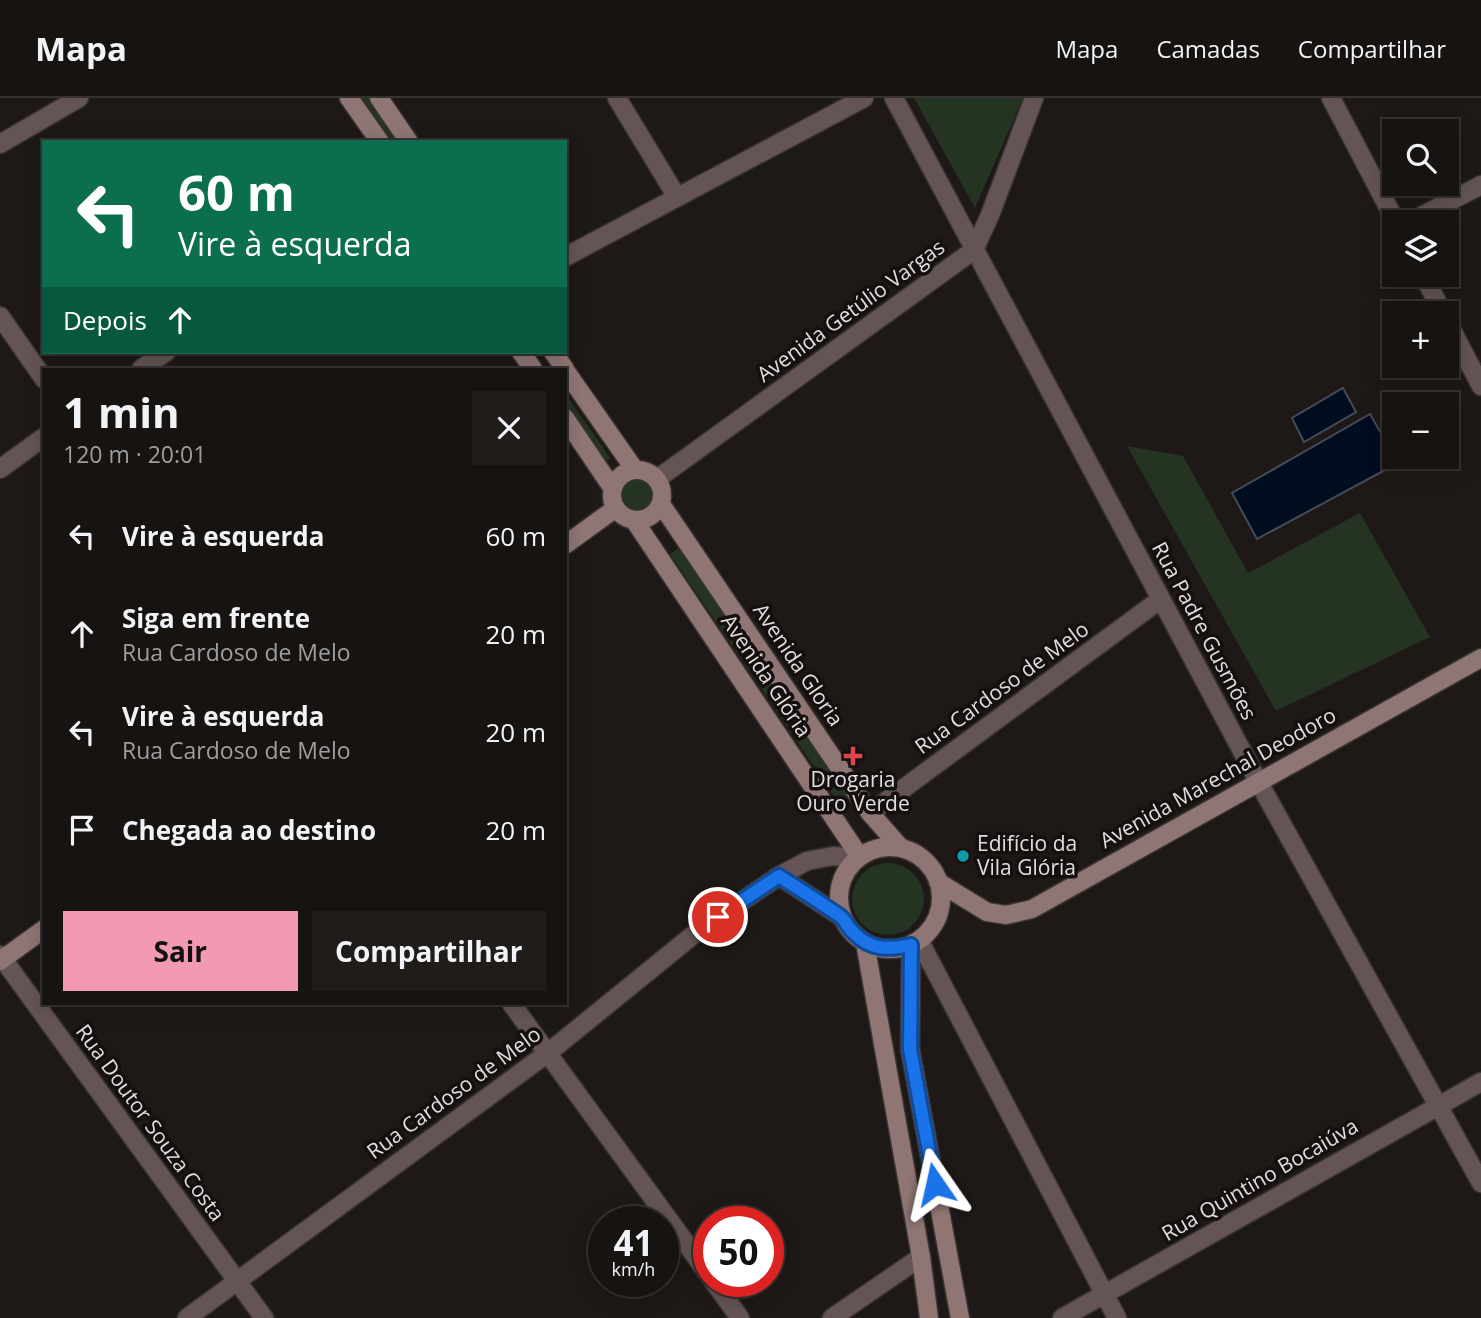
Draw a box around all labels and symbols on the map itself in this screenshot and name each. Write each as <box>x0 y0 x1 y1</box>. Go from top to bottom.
street label: Avenida Getúlio Vargas <box>751 233 950 388</box>
street label: Rua Padre Gusmões <box>1146 537 1264 725</box>
street label: Avenida Gloria <box>747 598 850 731</box>
street label: Avenida Glória <box>715 609 818 742</box>
street label: Rua Cardoso de Melo <box>909 615 1094 760</box>
street label: Avenida Marechal Deodoro <box>1094 700 1341 854</box>
marker: Drogaria Ouro Verde <box>845 748 861 764</box>
place label: Drogaria Ouro Verde <box>796 765 910 817</box>
place label: Edifício da Vila Glória <box>977 829 1077 881</box>
marker: Edifício da Vila Glória <box>955 848 971 864</box>
pin <box>688 887 748 947</box>
street label: Rua Doutor Souza Costa <box>70 1018 232 1226</box>
street label: Rua Cardoso de Melo <box>361 1020 546 1165</box>
street label: Rua Quintino Bocaiúva <box>1156 1111 1363 1247</box>
position arrow <box>898 1147 972 1221</box>
speed limit sign: 50 <box>693 1206 784 1297</box>

